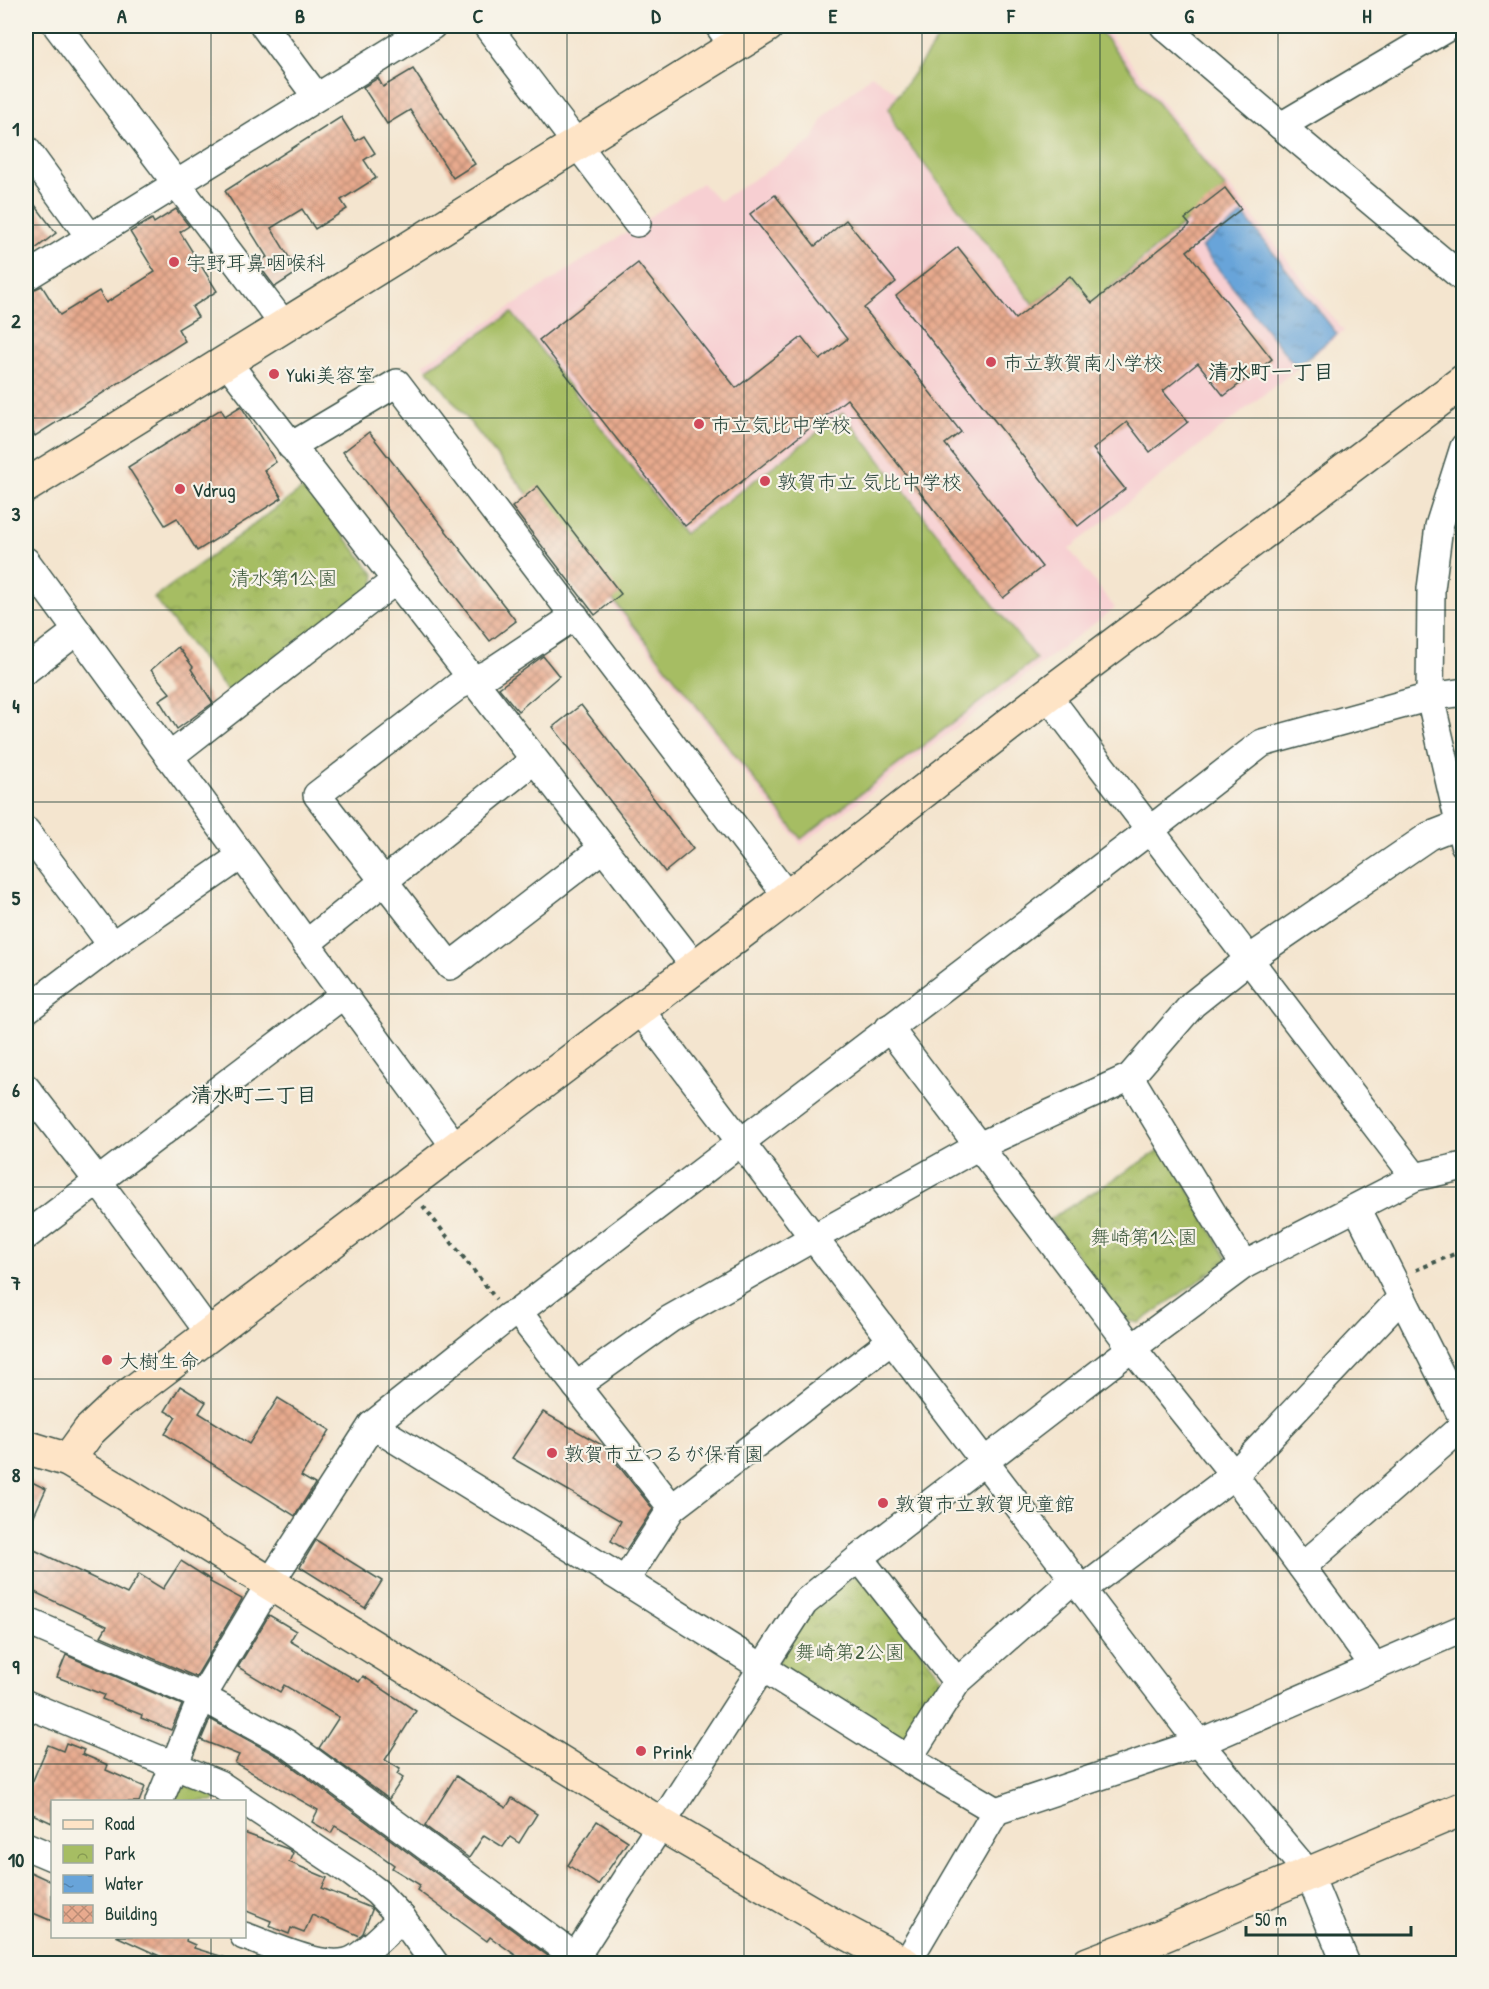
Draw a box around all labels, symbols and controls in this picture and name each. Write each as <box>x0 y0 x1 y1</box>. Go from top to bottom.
text: A <box>117 2 127 29</box>
text: B <box>295 2 305 29</box>
text: C <box>473 2 484 29</box>
text: D <box>651 2 661 29</box>
text: E <box>829 2 838 29</box>
text: F <box>1006 2 1016 29</box>
text: G <box>1184 2 1194 29</box>
text: H <box>1362 2 1372 29</box>
text: 1 <box>12 115 20 142</box>
place label: 宇野耳鼻咽喉科 <box>186 249 326 276</box>
marker: 宇野耳鼻咽喉科 <box>167 255 181 269</box>
text: 2 <box>11 307 21 334</box>
place label: 市立敦賀南小学校 <box>1003 349 1163 376</box>
marker: 市立敦賀南小学校 <box>984 355 998 369</box>
district label: 清水町一丁目 <box>1208 357 1334 386</box>
place label: Yuki美容室 <box>286 361 376 388</box>
marker: Yuki美容室 <box>267 367 281 381</box>
place label: 市立気比中学校 <box>711 411 851 438</box>
marker: 市立気比中学校 <box>692 417 706 431</box>
place label: 敦賀市立 気比中学校 <box>777 468 962 495</box>
marker: 敦賀市立 気比中学校 <box>758 474 772 488</box>
place label: Vdrug <box>192 476 236 503</box>
marker: Vdrug <box>173 482 187 496</box>
text: 3 <box>12 500 21 527</box>
park label: 清水第1公園 <box>230 564 338 591</box>
text: 4 <box>12 692 20 719</box>
text: 5 <box>12 884 21 911</box>
text: 6 <box>12 1076 20 1103</box>
district label: 清水町二丁目 <box>191 1080 317 1109</box>
park label: 舞崎第1公園 <box>1090 1223 1198 1250</box>
text: 7 <box>10 1269 21 1296</box>
place label: 大樹生命 <box>119 1347 199 1374</box>
marker: 大樹生命 <box>100 1353 114 1367</box>
place label: 敦賀市立つるが保育園 <box>564 1440 764 1467</box>
marker: 敦賀市立つるが保育園 <box>545 1446 559 1460</box>
text: 8 <box>12 1461 21 1488</box>
place label: 敦賀市立敦賀児童館 <box>895 1490 1075 1517</box>
marker: 敦賀市立敦賀児童館 <box>876 1496 890 1510</box>
park label: 舞崎第2公園 <box>795 1638 905 1665</box>
text: 9 <box>12 1653 20 1680</box>
place label: Prink <box>653 1738 692 1765</box>
marker: Prink <box>634 1744 648 1758</box>
legend <box>51 1800 246 1938</box>
text: Road <box>105 1811 135 1836</box>
text: Park <box>105 1841 136 1866</box>
text: 10 <box>8 1846 24 1873</box>
text: Water <box>105 1871 143 1896</box>
scale bar <box>1246 1899 1411 1937</box>
text: Building <box>105 1901 157 1926</box>
text: 50 m <box>1255 1907 1287 1932</box>

